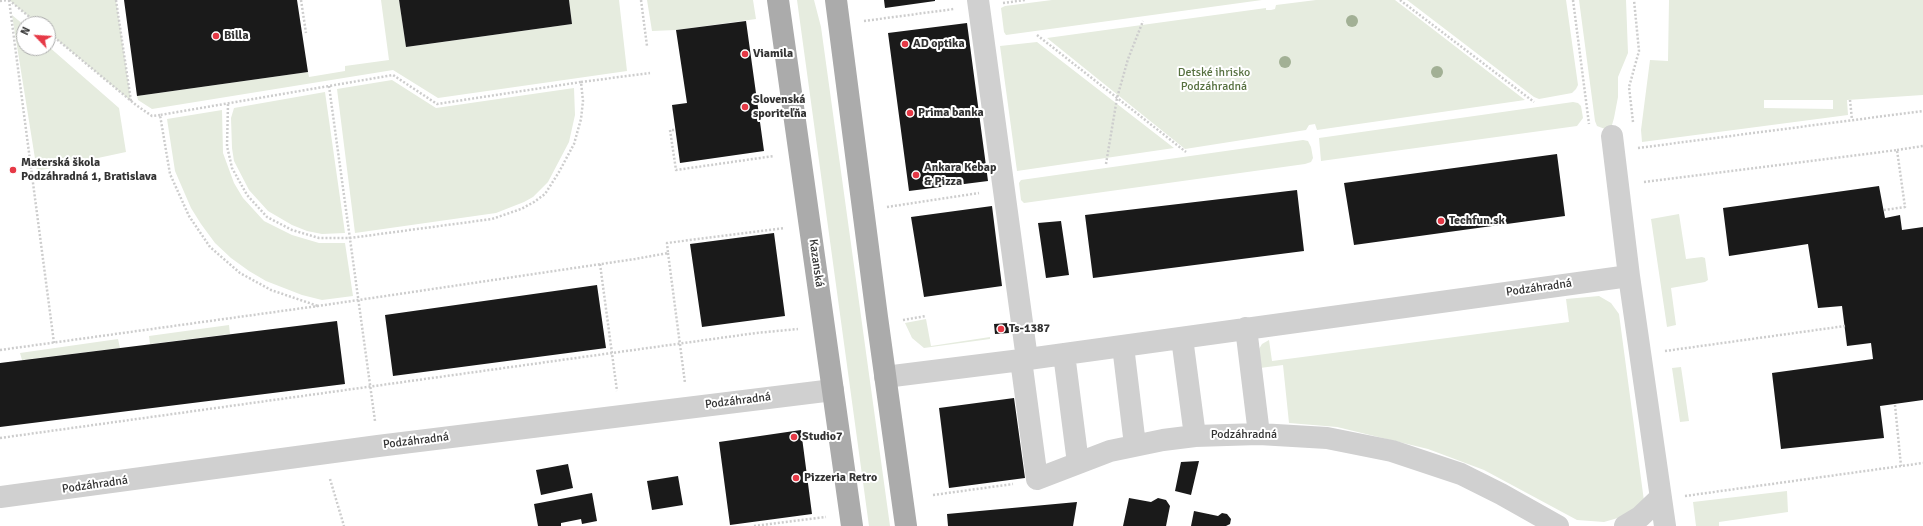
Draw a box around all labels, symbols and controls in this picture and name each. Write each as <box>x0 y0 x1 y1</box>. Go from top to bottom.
north arrow <box>16 16 56 56</box>
text: N <box>18 25 33 37</box>
place label: Billa <box>224 29 249 43</box>
marker: Billa <box>211 31 221 41</box>
place label: AD optika <box>913 37 965 51</box>
marker: AD optika <box>900 39 910 49</box>
place label: Viamila <box>753 47 793 61</box>
marker: Viamila <box>740 49 750 59</box>
park label: Detské ihrisko Podzáhradná <box>1178 66 1250 94</box>
place label: Slovenská sporiteľňa <box>753 93 807 121</box>
marker: Slovenská sporiteľňa <box>740 102 750 112</box>
place label: Prima banka <box>918 106 984 120</box>
marker: Prima banka <box>905 108 915 118</box>
place label: Materská škola Podzáhradná 1, Bratislava <box>21 156 157 184</box>
place label: Ankara Kebap & Pizza <box>924 161 996 189</box>
marker: Materská škola Podzáhradná 1, Bratislava <box>8 165 18 175</box>
marker: Ankara Kebap & Pizza <box>911 170 921 180</box>
place label: Techfun.sk <box>1449 214 1505 228</box>
marker: Techfun.sk <box>1436 216 1446 226</box>
street label: Kazanská <box>805 238 827 288</box>
street label: Podzáhradná <box>1505 276 1573 300</box>
place label: Ts-1387 <box>1009 322 1050 336</box>
marker: Ts-1387 <box>996 324 1006 334</box>
street label: Podzáhradná <box>704 390 772 412</box>
street label: Podzáhradná <box>1211 428 1277 442</box>
street label: Podzáhradná <box>382 430 450 452</box>
place label: Studio7 <box>802 430 843 444</box>
marker: Studio7 <box>789 432 799 442</box>
place label: Pizzeria Retro <box>804 471 877 485</box>
street label: Podzáhradná <box>61 473 129 497</box>
marker: Pizzeria Retro <box>791 473 801 483</box>

